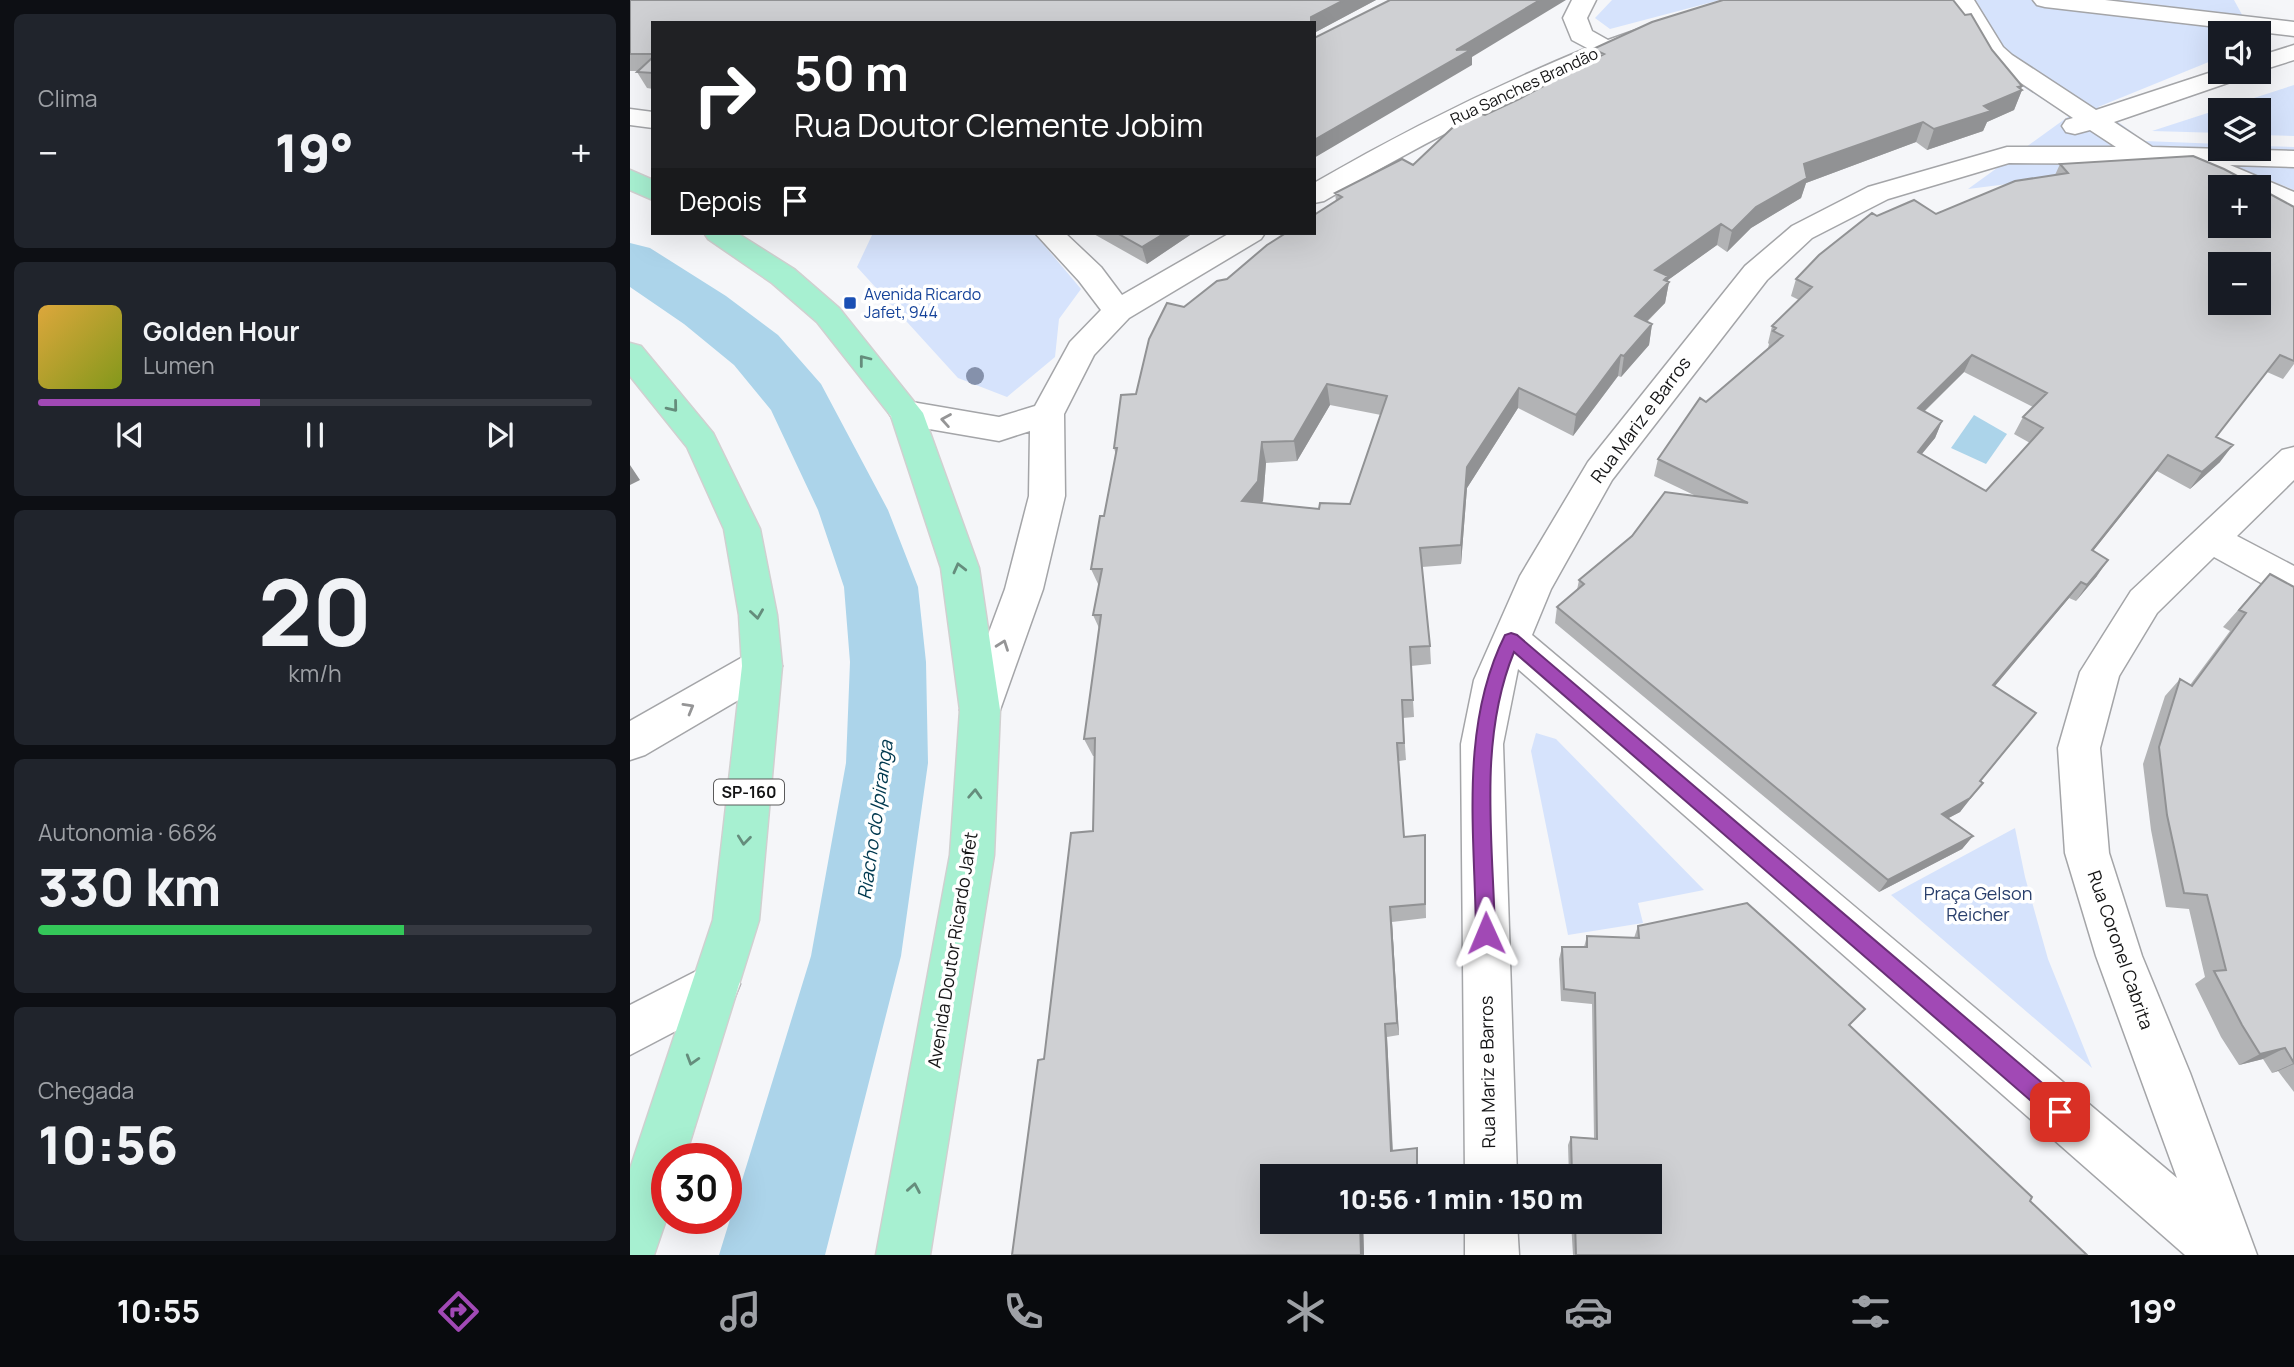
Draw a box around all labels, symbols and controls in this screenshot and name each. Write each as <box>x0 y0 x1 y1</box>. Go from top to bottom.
map controls <box>2208 21 2271 315</box>
button: sound <box>2208 21 2271 84</box>
text: 50 m <box>794 39 909 106</box>
street label: Rua Sanches Brandão <box>1447 42 1601 130</box>
icon: right <box>679 49 770 140</box>
text: Clima <box>38 82 97 114</box>
button: layers <box>2208 98 2271 161</box>
text: Rua Doutor Clemente Jobim <box>794 103 1203 147</box>
text: 19° <box>275 117 354 188</box>
text: − <box>38 126 59 178</box>
text: + <box>570 126 592 178</box>
button: + <box>2208 175 2271 238</box>
icon: arrive <box>776 182 814 220</box>
text: Depois <box>679 183 762 219</box>
button: − <box>2208 252 2271 315</box>
place label: Avenida Ricardo Jafet, 944 <box>864 283 981 323</box>
marker: Avenida Ricardo Jafet, 944 <box>842 295 858 311</box>
text: Golden Hour <box>143 313 300 349</box>
text: Lumen <box>143 349 215 381</box>
street label: Rua Mariz e Barros <box>1585 351 1696 488</box>
one-way arrow <box>859 355 872 367</box>
one-way arrow <box>665 399 677 412</box>
one-way arrow <box>940 414 952 429</box>
icon: previous <box>111 416 149 454</box>
icon: pause <box>296 416 334 454</box>
icon: next <box>481 416 519 454</box>
text: 20 <box>258 549 372 673</box>
one-way arrow <box>953 562 967 574</box>
one-way arrow <box>750 608 765 620</box>
one-way arrow <box>994 640 1008 652</box>
text: km/h <box>288 657 342 689</box>
one-way arrow <box>682 703 695 716</box>
water label: Riacho do Ipiranga <box>851 737 899 901</box>
road number: SP-160 <box>714 779 784 804</box>
one-way arrow <box>967 788 982 799</box>
text: Autonomia · 66% <box>38 816 217 848</box>
street label: Avenida Doutor Ricardo Jafet <box>921 830 983 1070</box>
one-way arrow <box>737 834 752 846</box>
text: 330 km <box>38 851 221 922</box>
street label: Rua Coronel Cabrita <box>2082 867 2159 1032</box>
park label: Praça Gelson Reicher <box>1924 881 2032 926</box>
position arrow <box>1449 896 1523 970</box>
street label: Rua Mariz e Barros <box>1474 996 1500 1148</box>
one-way arrow <box>685 1054 700 1066</box>
text: Chegada <box>38 1074 134 1106</box>
pin <box>2030 1082 2090 1142</box>
icon: arrive <box>2041 1093 2079 1131</box>
text: 10:56 <box>38 1109 178 1180</box>
speed limit sign: 30 <box>651 1143 742 1234</box>
text: 10:56 · 1 min · 150 m <box>1339 1181 1583 1217</box>
one-way arrow <box>906 1182 921 1194</box>
icon: directions <box>434 1287 483 1336</box>
icon: music <box>716 1287 765 1336</box>
icon: phone <box>999 1287 1048 1336</box>
icon: climate <box>1281 1287 1330 1336</box>
icon: car <box>1564 1287 1613 1336</box>
icon: filters <box>1846 1287 1895 1336</box>
text: 10:55 <box>117 1289 200 1333</box>
text: 19° <box>2129 1289 2177 1333</box>

